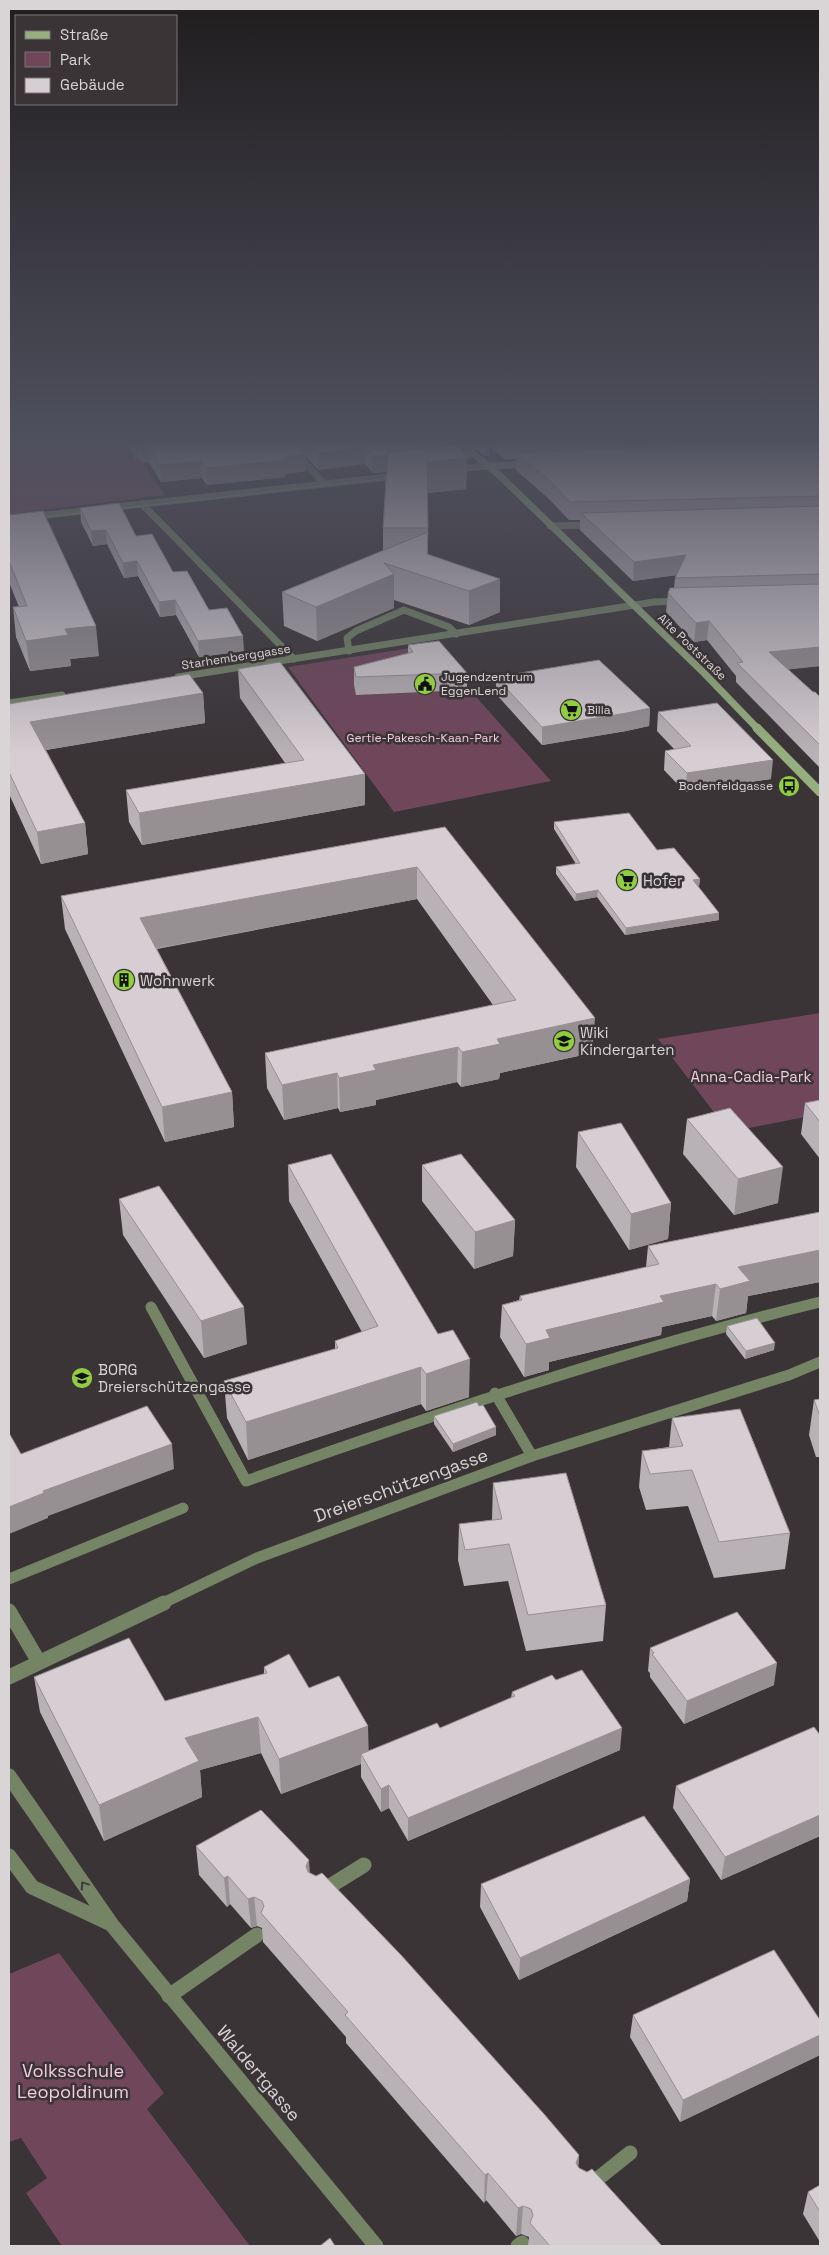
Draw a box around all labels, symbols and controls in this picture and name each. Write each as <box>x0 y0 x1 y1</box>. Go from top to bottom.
legend <box>15 15 178 105</box>
text: Straße <box>60 25 109 44</box>
text: Park <box>60 50 91 69</box>
text: Gebäude <box>60 75 125 94</box>
street label: Alte Poststraße <box>654 610 730 684</box>
street label: Starhemberggasse <box>180 640 292 674</box>
place label: Jugendzentrum EggenLend <box>441 669 533 699</box>
public building icon: Jugendzentrum EggenLend <box>413 672 437 696</box>
supermarket icon: Billa <box>559 698 583 722</box>
place label: Billa <box>587 702 611 718</box>
park label: Gertie-Pakesch-Kaan-Park <box>347 730 500 746</box>
bus stop icon: Bodenfeldgasse <box>777 774 801 798</box>
place label: Bodenfeldgasse <box>679 778 773 794</box>
supermarket icon: Hofer <box>615 868 639 892</box>
place label: Hofer <box>643 871 683 890</box>
building icon: Wohnwerk <box>112 968 136 992</box>
place label: Wohnwerk <box>140 971 215 990</box>
place label: Wiki Kindergarten <box>580 1023 675 1059</box>
school or university icon: Wiki Kindergarten <box>552 1029 576 1053</box>
park label: Anna-Cadia-Park <box>690 1067 812 1086</box>
place label: BORG Dreierschützengasse <box>98 1360 251 1396</box>
school or university icon: BORG Dreierschützengasse <box>70 1366 94 1390</box>
street label: Dreierschützengasse <box>311 1443 491 1527</box>
one-way arrow <box>81 1881 90 1890</box>
street label: Waldertgasse <box>212 2020 306 2126</box>
park label: Volksschule Leopoldinum <box>17 2059 129 2103</box>

